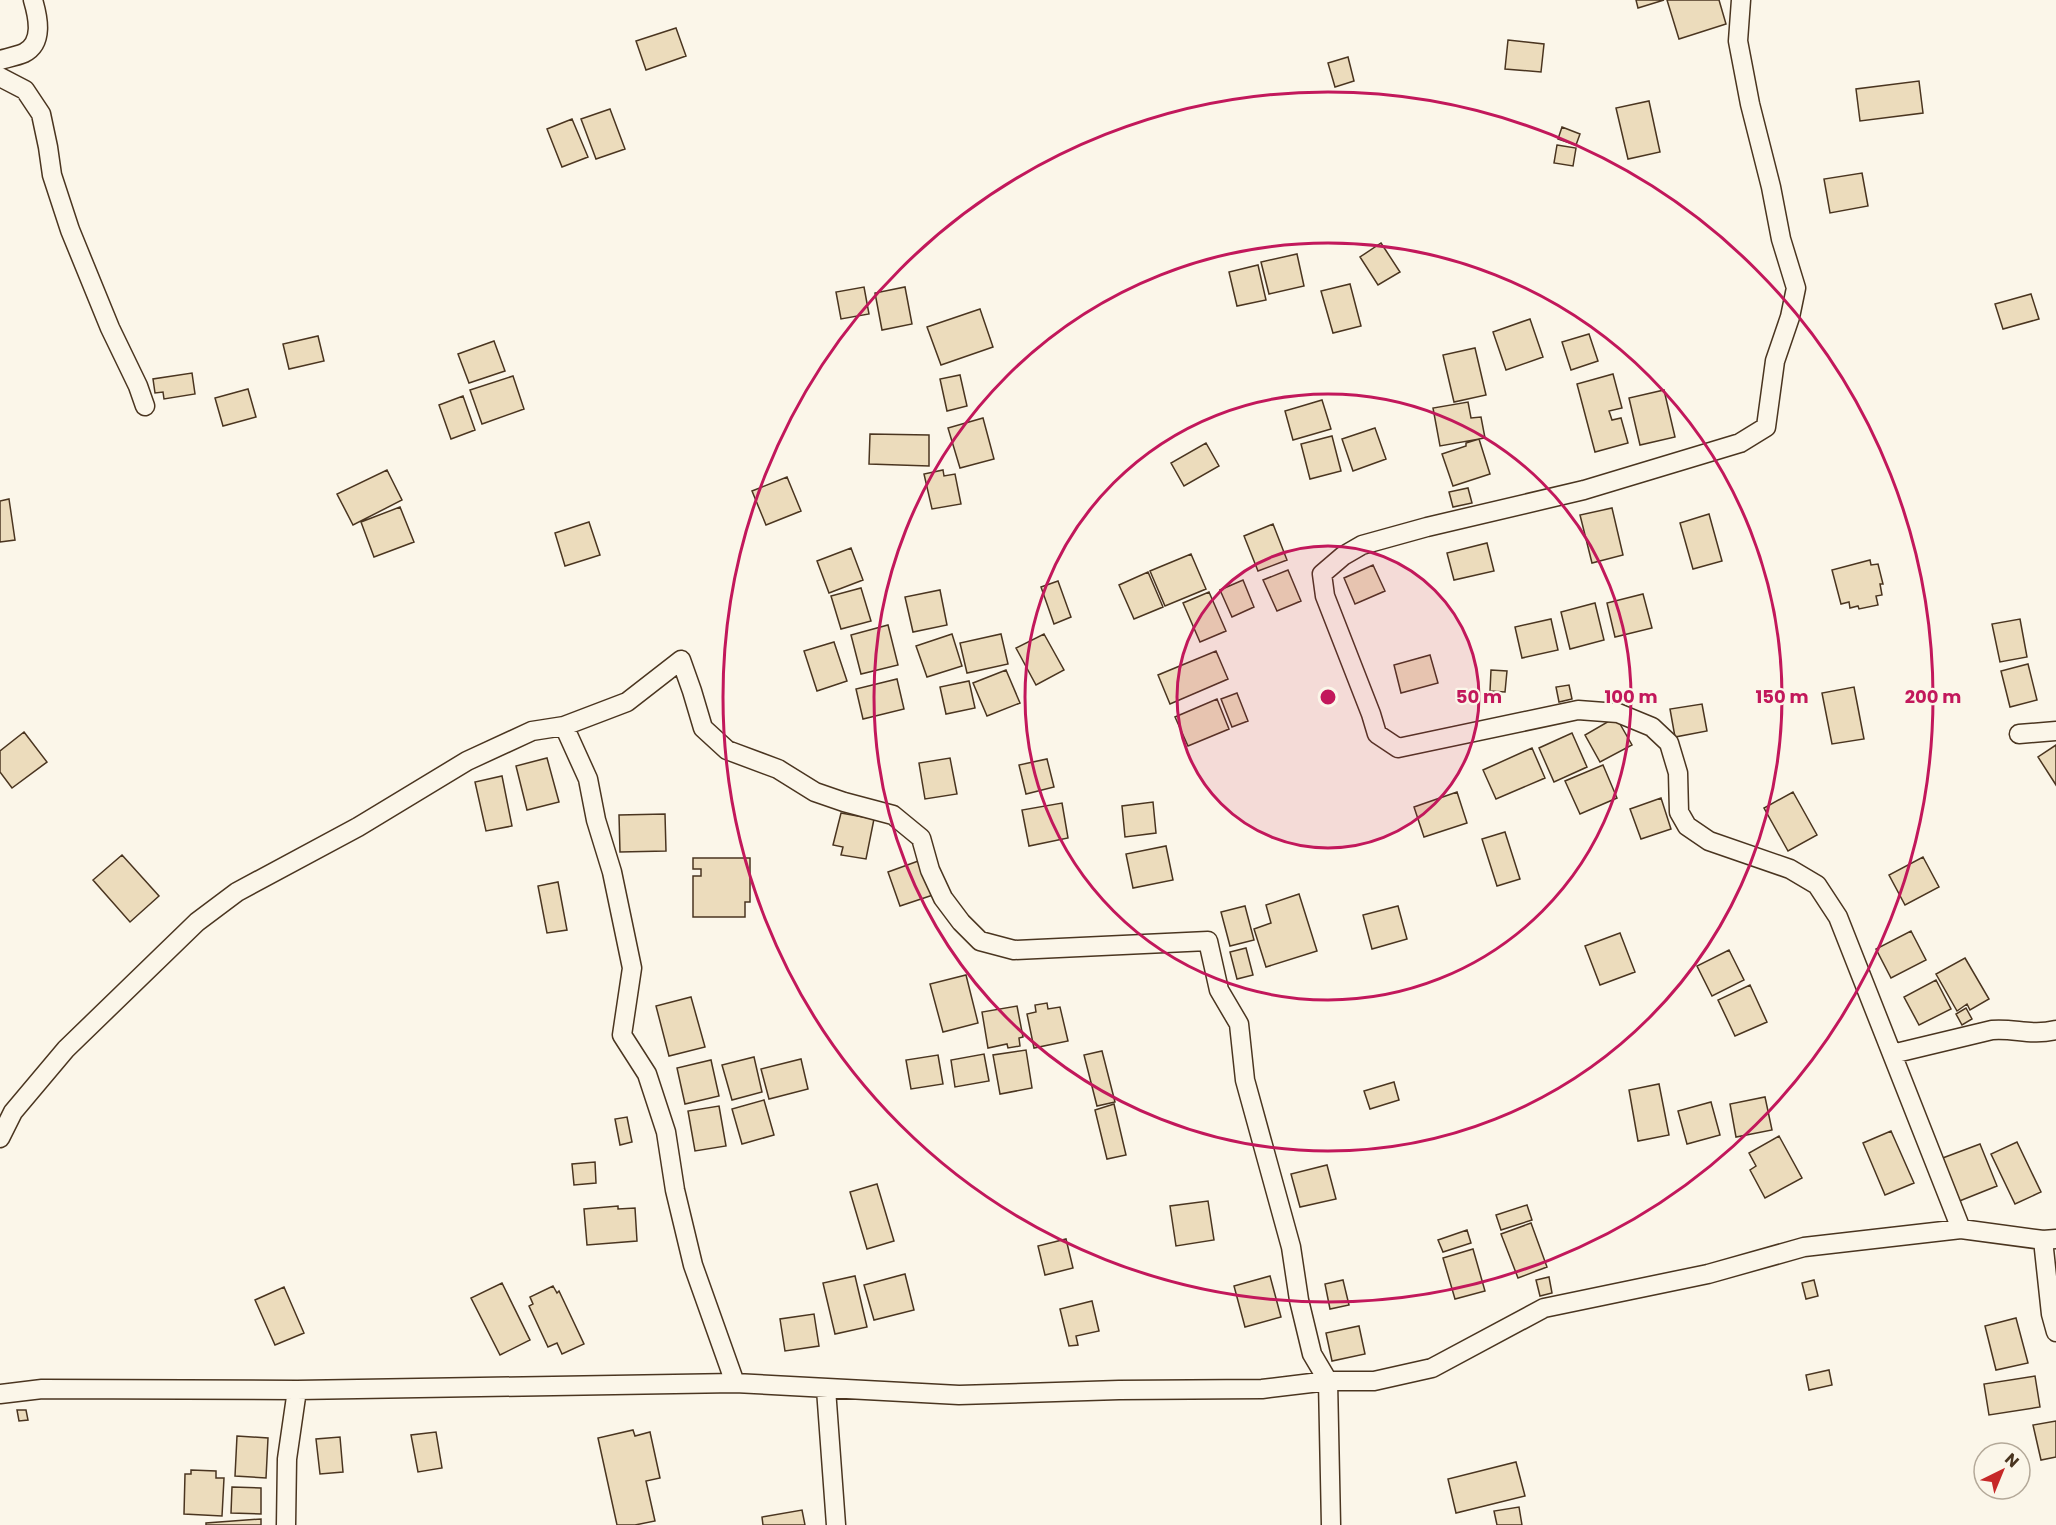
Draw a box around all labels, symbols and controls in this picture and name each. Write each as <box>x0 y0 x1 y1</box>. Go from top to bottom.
text: 50 m <box>1456 684 1502 709</box>
text: 100 m <box>1604 684 1658 709</box>
text: 150 m <box>1755 684 1809 709</box>
text: 200 m <box>1905 684 1961 709</box>
centre of rings <box>1318 687 1338 707</box>
north arrow <box>1972 1441 2032 1501</box>
text: N <box>2000 1448 2024 1473</box>

